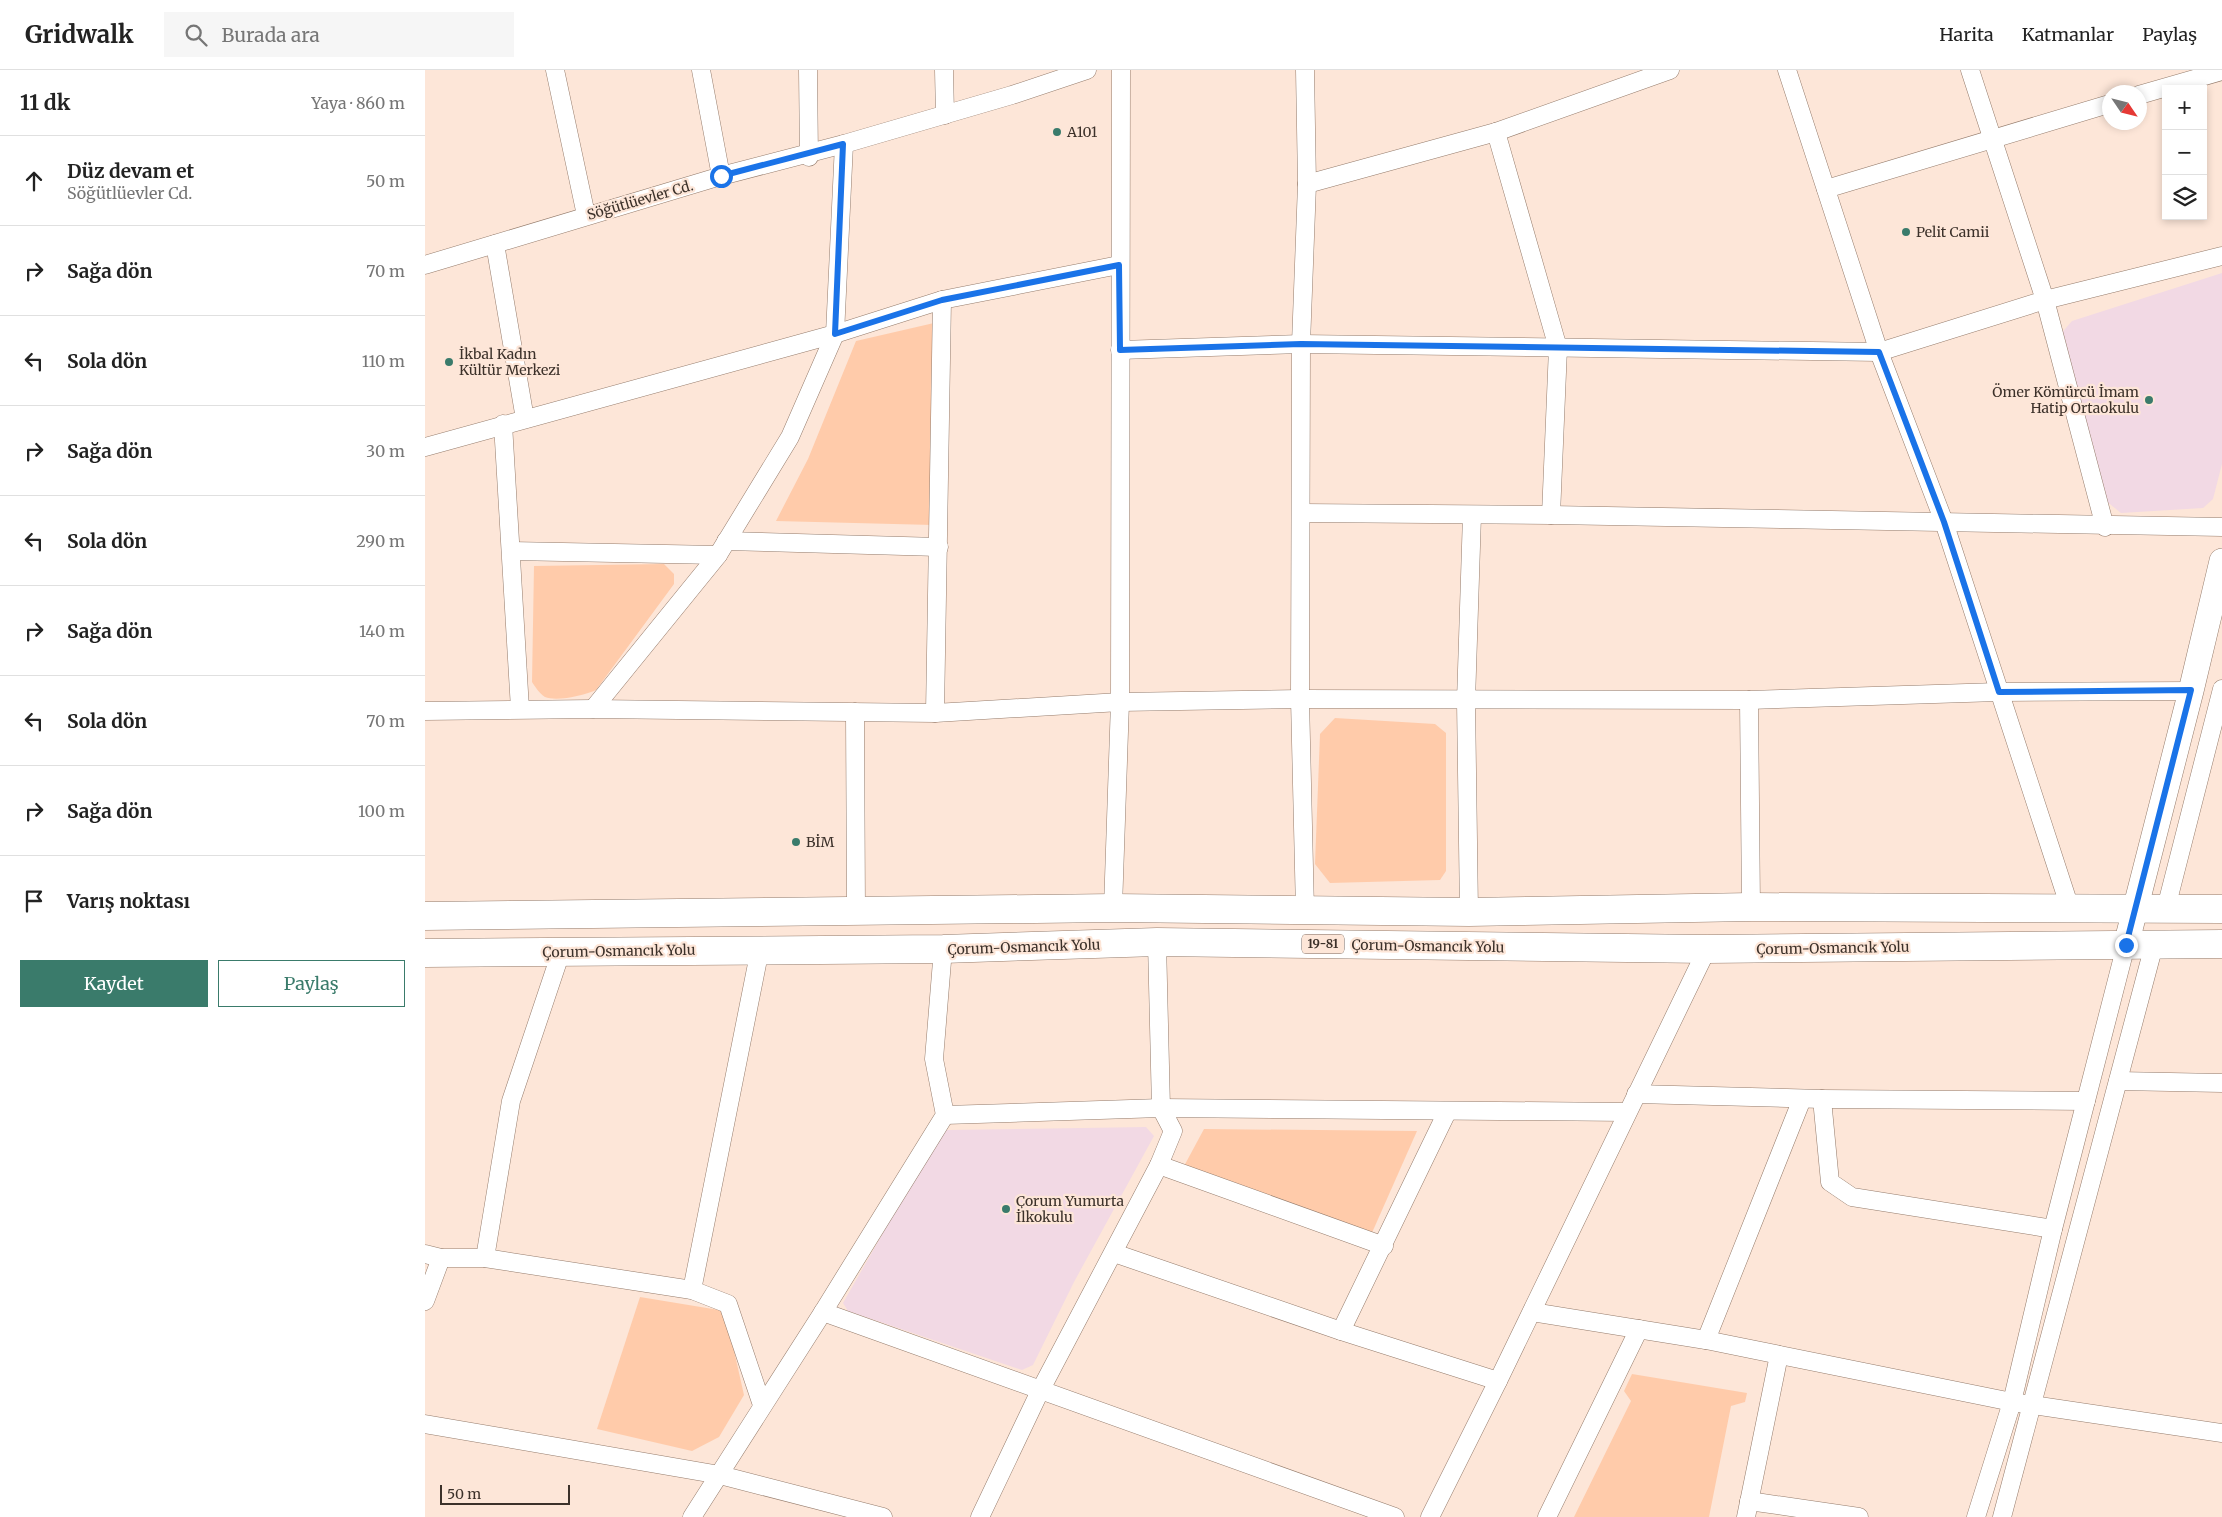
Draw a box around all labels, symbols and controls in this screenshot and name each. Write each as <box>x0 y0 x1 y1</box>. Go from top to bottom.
search box <box>164 12 514 57</box>
text: Gridwalk <box>25 19 134 50</box>
icon: search <box>182 21 210 49</box>
text: Burada ara <box>222 23 320 47</box>
text: Harita <box>1939 23 1994 46</box>
text: Katmanlar <box>2022 23 2114 46</box>
text: Paylaş <box>2142 23 2197 46</box>
north arrow <box>2102 85 2147 130</box>
map controls <box>2162 85 2207 220</box>
button: + <box>2162 85 2207 130</box>
text: 11 dk <box>20 89 70 116</box>
text: Yaya · 860 m <box>311 93 405 113</box>
place label: A101 <box>1066 123 1097 141</box>
marker: A101 <box>1051 126 1063 138</box>
button: − <box>2162 130 2207 175</box>
text: Düz devam et <box>67 159 194 183</box>
route start <box>710 165 733 188</box>
icon: ahead <box>20 167 48 195</box>
text: 50 m <box>366 171 405 191</box>
button: layers <box>2162 175 2207 220</box>
street label: Söğütlüevler Cd. <box>585 176 695 224</box>
text: Söğütlüevler Cd. <box>67 183 192 203</box>
place label: Pelit Camii <box>1916 223 1990 241</box>
marker: Pelit Camii <box>1900 226 1912 238</box>
icon: right <box>20 257 48 285</box>
text: Sağa dön <box>67 259 152 283</box>
text: 70 m <box>366 261 405 281</box>
place label: İkbal Kadın Kültür Merkezi <box>459 345 561 379</box>
icon: left <box>20 347 48 375</box>
text: Sola dön <box>67 349 147 373</box>
text: 110 m <box>362 351 405 371</box>
marker: İkbal Kadın Kültür Merkezi <box>443 356 455 368</box>
place label: Ömer Kömürcü İmam Hatip Ortaokulu <box>1992 383 2139 417</box>
marker: Ömer Kömürcü İmam Hatip Ortaokulu <box>2143 394 2155 406</box>
icon: right <box>20 437 48 465</box>
text: Sağa dön <box>67 439 152 463</box>
text: 30 m <box>366 441 405 461</box>
icon: left <box>20 527 48 555</box>
text: Sola dön <box>67 529 147 553</box>
text: 290 m <box>356 531 405 551</box>
icon: right <box>20 617 48 645</box>
text: Sağa dön <box>67 619 152 643</box>
text: 140 m <box>359 621 405 641</box>
icon: left <box>20 707 48 735</box>
text: Sola dön <box>67 709 147 733</box>
text: 70 m <box>366 711 405 731</box>
icon: right <box>20 797 48 825</box>
text: Sağa dön <box>67 799 152 823</box>
text: 100 m <box>358 801 405 821</box>
place label: BİM <box>806 833 834 851</box>
marker: BİM <box>790 836 802 848</box>
icon: arrive <box>20 887 48 915</box>
text: Varış noktası <box>67 889 190 913</box>
road number: 19-81 <box>1302 934 1344 954</box>
route end <box>2115 934 2138 957</box>
street label: Çorum-Osmancık Yolu <box>947 935 1101 959</box>
street label: Çorum-Osmancık Yolu <box>1351 936 1505 956</box>
street label: Çorum-Osmancık Yolu <box>1756 938 1910 958</box>
street label: Çorum-Osmancık Yolu <box>542 941 696 961</box>
button: Kaydet <box>20 960 208 1007</box>
button: Paylaş <box>218 960 405 1007</box>
place label: Çorum Yumurta İlkokulu <box>1016 1192 1124 1226</box>
marker: Çorum Yumurta İlkokulu <box>1000 1203 1012 1215</box>
scale bar <box>440 1482 570 1505</box>
text: 50 m <box>447 1485 481 1503</box>

